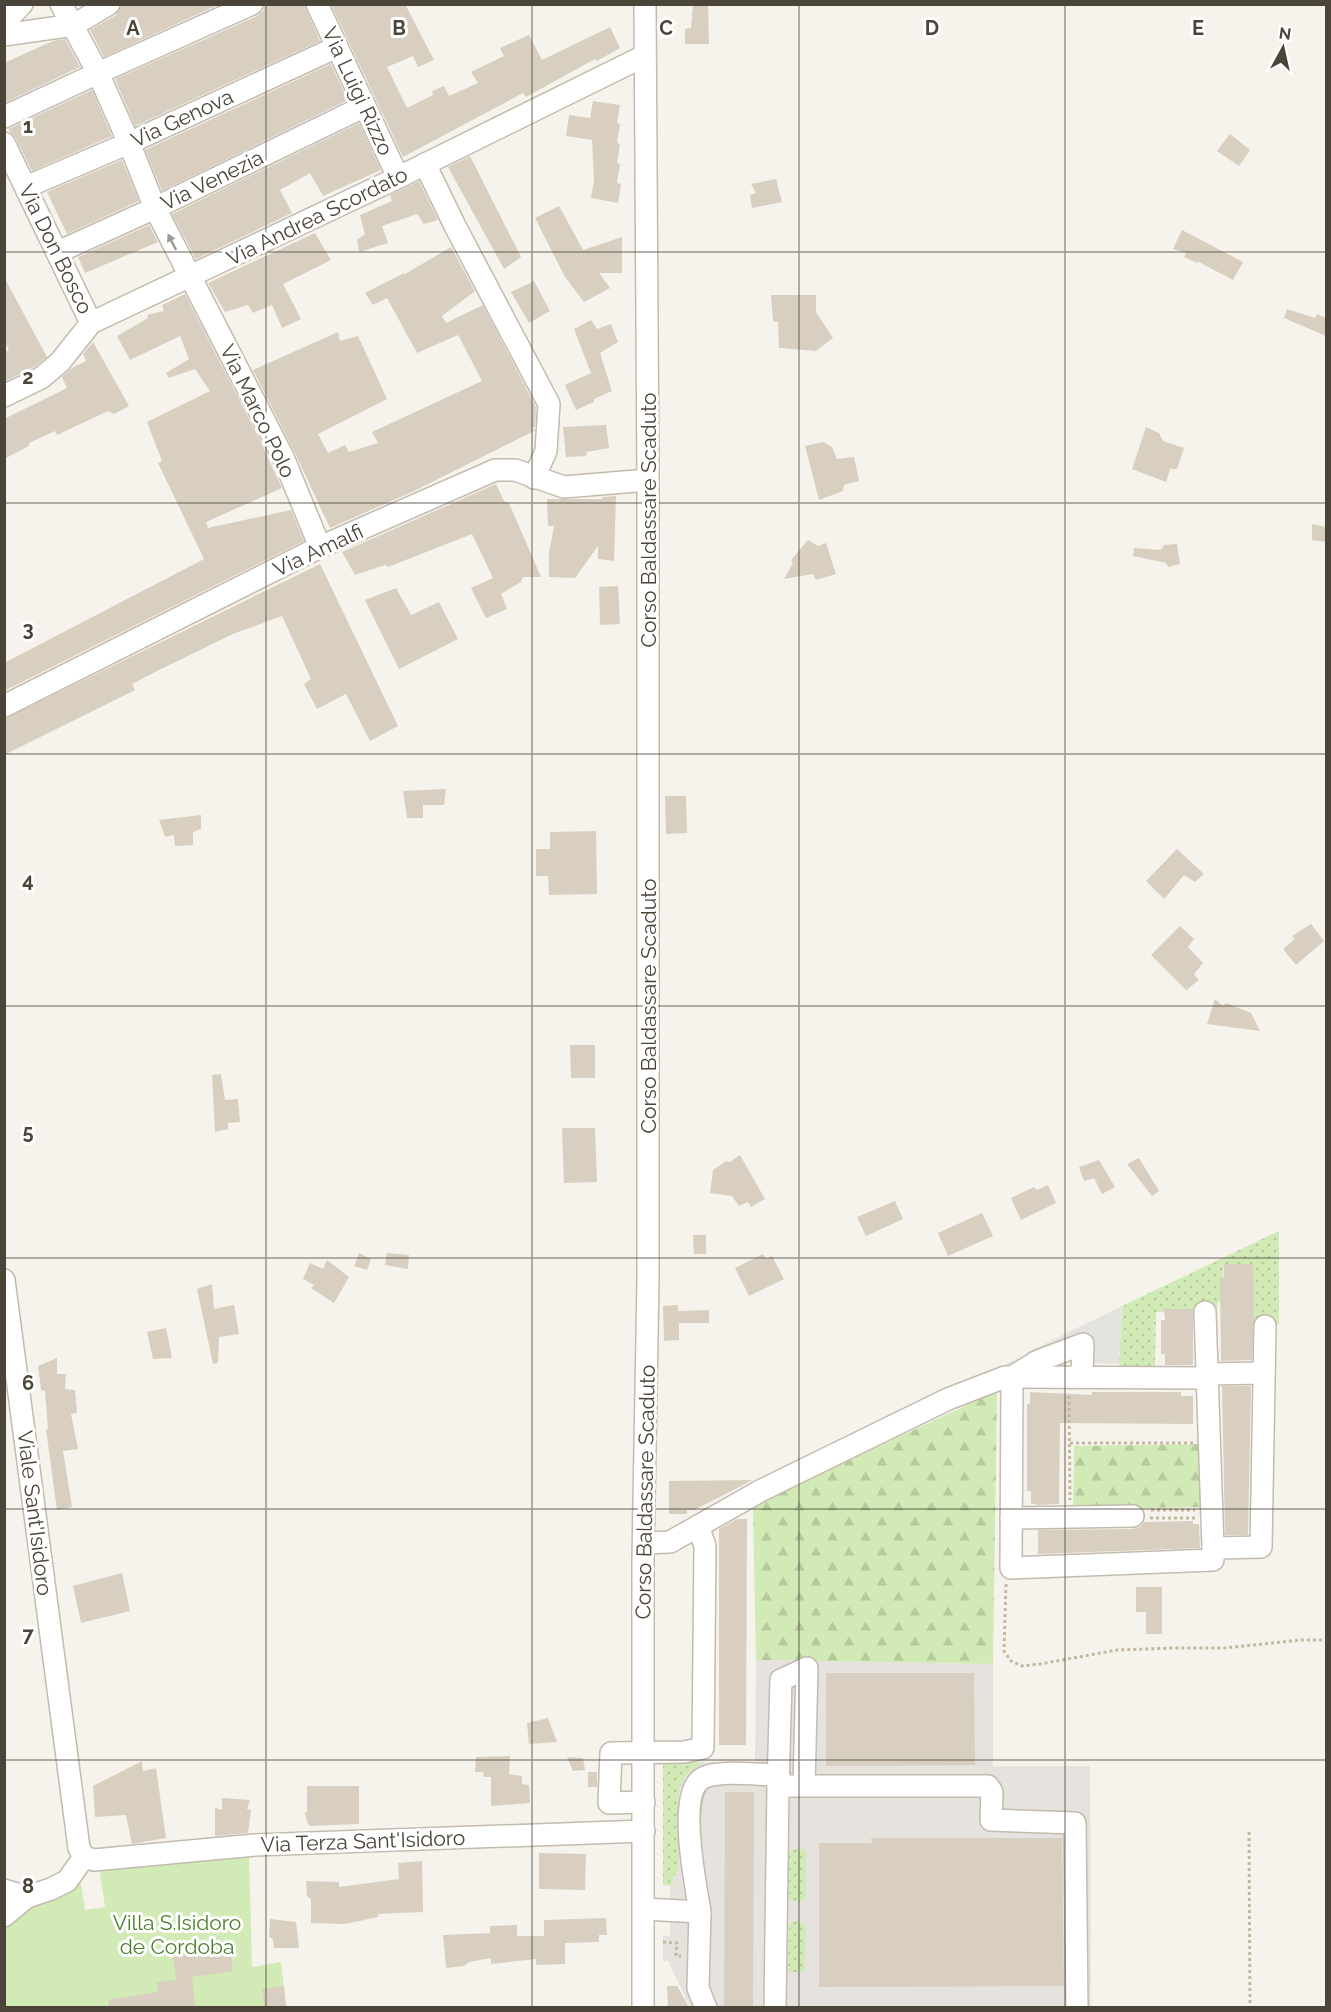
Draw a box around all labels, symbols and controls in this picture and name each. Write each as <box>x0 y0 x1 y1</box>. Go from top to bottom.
text: A <box>126 16 140 40</box>
text: B <box>392 16 406 40</box>
text: C <box>659 16 673 40</box>
text: D <box>925 16 939 40</box>
text: E <box>1192 16 1204 40</box>
north arrow <box>1253 18 1313 78</box>
street label: Via Luigi Rizzo <box>317 23 399 159</box>
text: N <box>1278 23 1292 44</box>
street label: Via Genova <box>127 83 237 153</box>
text: 1 <box>23 114 33 138</box>
street label: Via Venezia <box>157 144 267 216</box>
street label: Via Andrea Scordato <box>222 161 412 271</box>
street label: Via Don Bosco <box>14 180 98 318</box>
one-way arrow <box>168 234 177 251</box>
street label: Via Marco Polo <box>215 340 301 482</box>
text: 2 <box>22 365 34 389</box>
street label: Corso Baldassare Scaduto <box>636 393 661 647</box>
street label: Via Amalfi <box>269 518 367 582</box>
text: 3 <box>22 617 34 641</box>
text: 4 <box>22 868 34 892</box>
street label: Corso Baldassare Scaduto <box>636 879 661 1133</box>
text: 5 <box>22 1120 34 1144</box>
street label: Corso Baldassare Scaduto <box>630 1364 660 1620</box>
text: 6 <box>22 1371 34 1395</box>
street label: Viale Sant'Isidoro <box>12 1429 58 1597</box>
text: 7 <box>22 1623 34 1647</box>
street label: Via Terza Sant'Isidoro <box>260 1825 466 1857</box>
text: 8 <box>22 1874 34 1898</box>
park label: Villa S.Isidoro de Cordoba <box>113 1910 241 1959</box>

